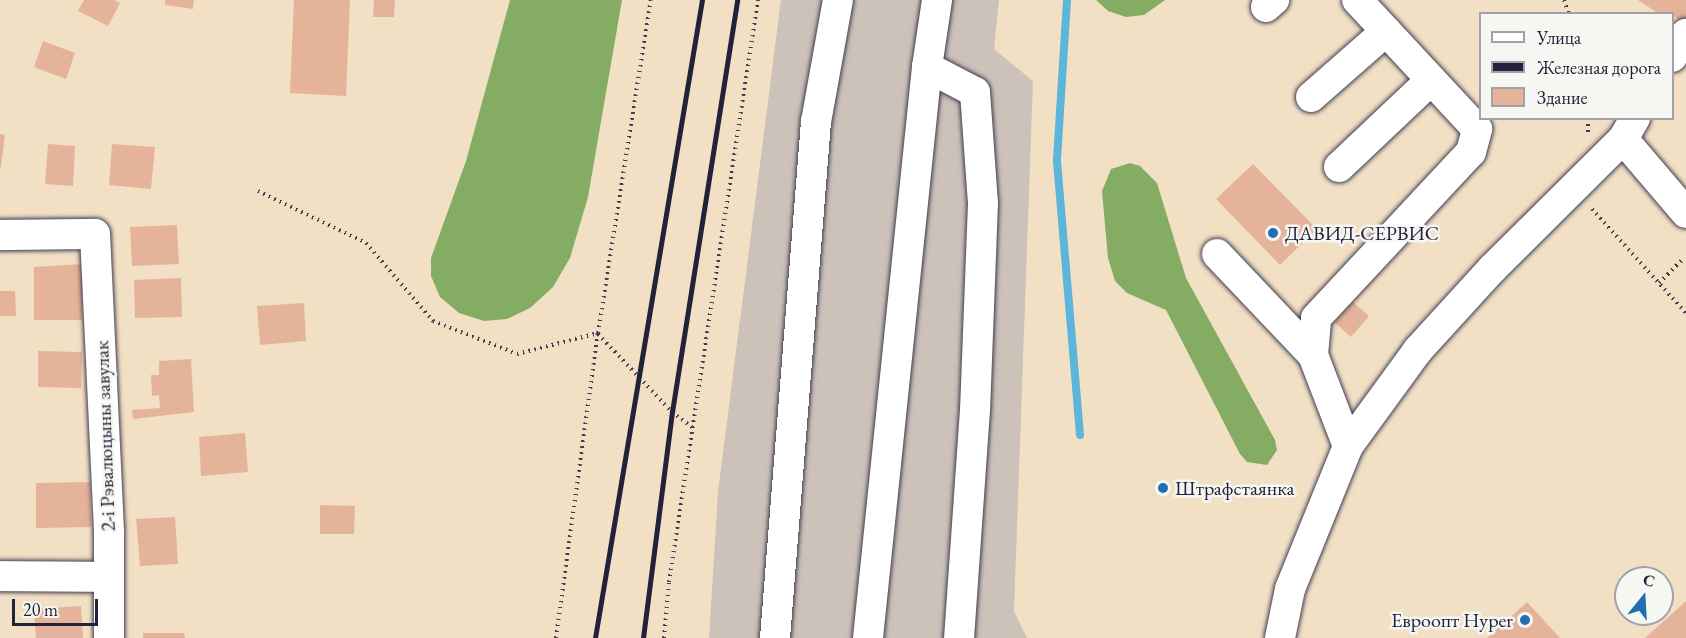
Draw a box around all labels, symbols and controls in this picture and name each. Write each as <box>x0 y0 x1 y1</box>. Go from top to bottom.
legend <box>1479 12 1674 120</box>
text: Улица <box>1537 26 1581 49</box>
text: Железная дорога <box>1537 56 1661 79</box>
text: Здание <box>1537 86 1587 109</box>
place label: ДАВИД-СЕРВИС <box>1285 221 1439 245</box>
marker: ДАВИД-СЕРВИС <box>1266 226 1280 240</box>
street label: 2-і Рэвалюцыны завулак <box>90 340 120 532</box>
place label: Штрафстаянка <box>1175 476 1294 500</box>
marker: Штрафстаянка <box>1156 481 1170 495</box>
north arrow <box>1614 566 1674 626</box>
text: С <box>1640 569 1658 592</box>
scale bar <box>15 587 100 625</box>
text: 20 m <box>23 598 58 621</box>
place label: Евроопт Hyper <box>1391 608 1513 632</box>
marker: Евроопт Hyper <box>1518 613 1532 627</box>

